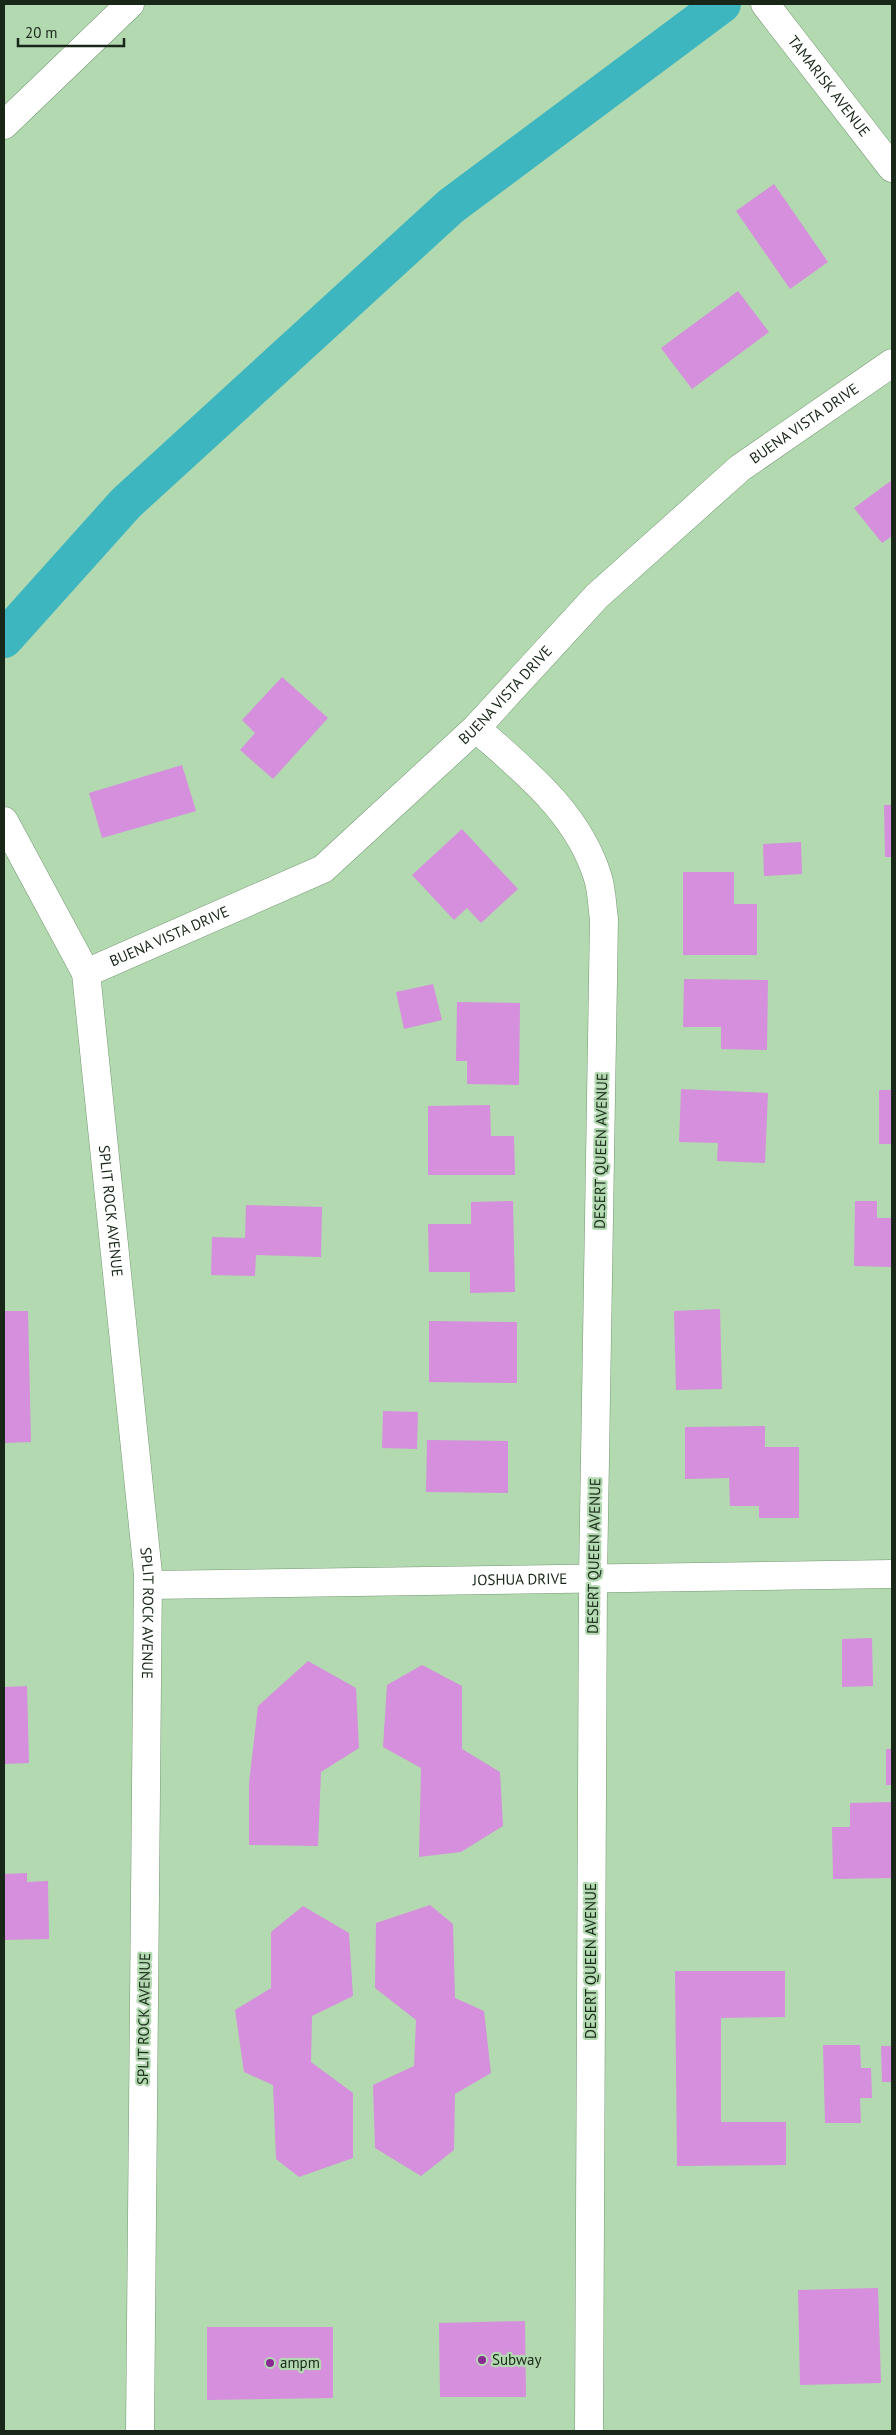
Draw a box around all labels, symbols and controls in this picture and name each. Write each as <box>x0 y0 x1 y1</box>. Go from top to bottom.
scale bar <box>18 15 124 47</box>
text: 20 m <box>25 23 58 42</box>
street label: TAMARISK AVENUE <box>784 32 874 140</box>
street label: BUENA VISTA DRIVE <box>746 379 862 468</box>
street label: BUENA VISTA DRIVE <box>454 641 556 748</box>
street label: BUENA VISTA DRIVE <box>106 901 232 970</box>
street label: DESERT QUEEN AVENUE <box>590 1073 611 1229</box>
street label: SPLIT ROCK AVENUE <box>95 1144 127 1278</box>
street label: DESERT QUEEN AVENUE <box>583 1478 604 1634</box>
street label: SPLIT ROCK AVENUE <box>136 1546 158 1679</box>
street label: JOSHUA DRIVE <box>472 1569 567 1589</box>
street label: DESERT QUEEN AVENUE <box>581 1883 600 2039</box>
street label: SPLIT ROCK AVENUE <box>133 1953 154 2085</box>
place label: Subway <box>492 2350 541 2369</box>
place label: ampm <box>280 2353 320 2372</box>
marker: Subway <box>476 2354 488 2366</box>
marker: ampm <box>264 2357 276 2369</box>

